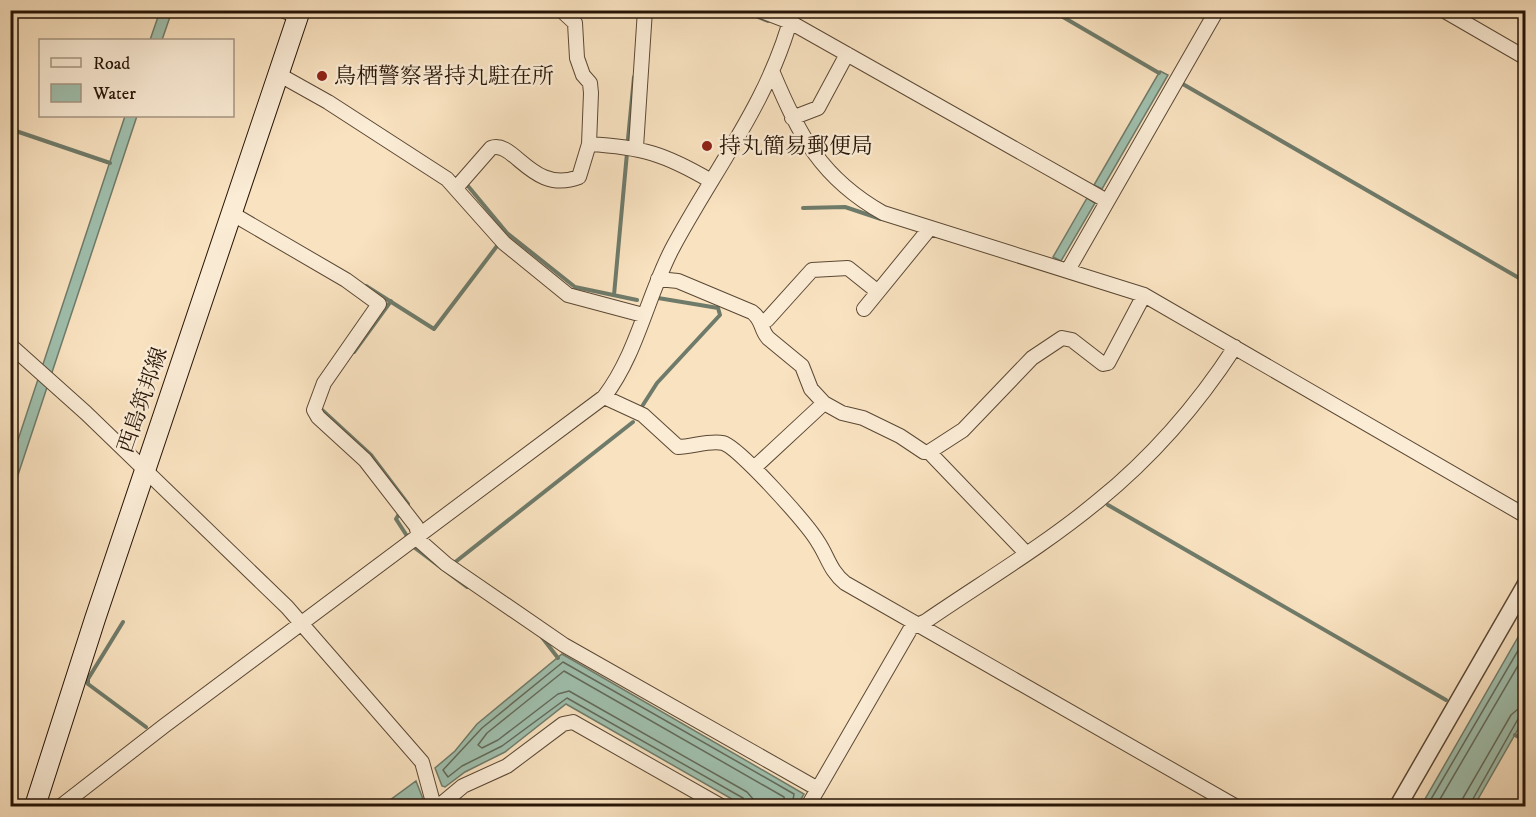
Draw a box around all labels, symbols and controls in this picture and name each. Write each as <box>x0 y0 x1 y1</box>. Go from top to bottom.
legend <box>39 39 234 117</box>
text: Road <box>93 53 130 75</box>
place label: 鳥栖警察署持丸駐在所 <box>334 63 554 90</box>
marker: 鳥栖警察署持丸駐在所 <box>315 69 329 83</box>
text: Water <box>92 83 136 105</box>
place label: 持丸簡易郵便局 <box>719 133 873 160</box>
marker: 持丸簡易郵便局 <box>700 139 714 153</box>
street label: 西島筑邦線 <box>112 344 174 456</box>

